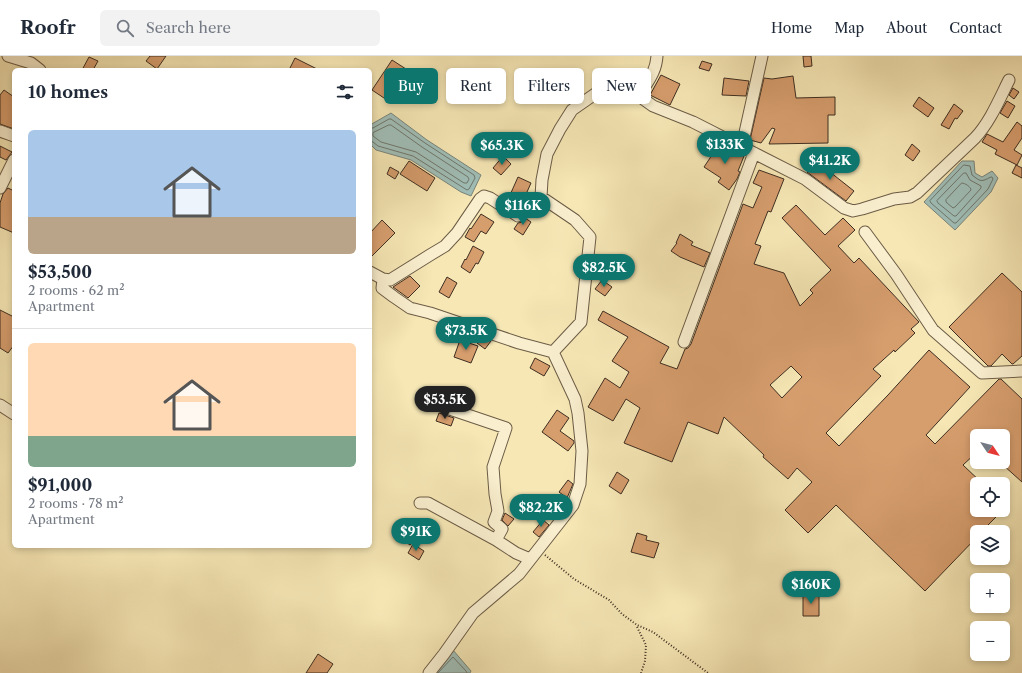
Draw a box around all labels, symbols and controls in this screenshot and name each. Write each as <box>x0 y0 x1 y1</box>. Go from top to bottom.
search box <box>100 10 380 46</box>
text: Roofr <box>20 16 76 39</box>
icon: search <box>114 17 136 39</box>
text: Search here <box>146 18 231 37</box>
text: Home <box>771 19 812 37</box>
text: Map <box>834 19 864 37</box>
text: About <box>886 19 927 37</box>
text: Contact <box>949 19 1002 37</box>
chip: Buy <box>384 68 438 104</box>
chip: Rent <box>446 68 506 104</box>
chip: Filters <box>514 68 584 104</box>
chip: New <box>592 68 651 104</box>
icon: filters <box>334 81 356 103</box>
text: 10 homes <box>28 82 108 102</box>
pin: $133K <box>697 131 753 165</box>
pin: $65.3K <box>469 132 535 166</box>
text: $133K <box>706 136 744 152</box>
text: $65.3K <box>480 137 524 153</box>
pin: $41.2K <box>797 147 863 181</box>
text: $41.2K <box>809 152 851 168</box>
icon: home <box>156 156 228 228</box>
pin: $116K <box>495 192 551 226</box>
text: $116K <box>504 197 542 213</box>
pin: $82.5K <box>571 254 637 288</box>
text: $82.5K <box>582 259 626 275</box>
text: $53,500 <box>28 262 92 282</box>
text: 2 rooms · 62 m² <box>28 282 125 298</box>
text: Apartment <box>28 298 95 314</box>
pin: $73.5K <box>433 317 499 351</box>
text: $73.5K <box>445 322 487 338</box>
icon: home <box>156 369 228 441</box>
pin: $53.5K <box>412 386 478 420</box>
text: $53.5K <box>424 391 466 407</box>
north arrow <box>970 429 1010 469</box>
map controls <box>970 429 1010 661</box>
text: $91,000 <box>28 475 92 495</box>
button: locate <box>970 477 1010 517</box>
pin: $82.2K <box>508 494 574 528</box>
text: 2 rooms · 78 m² <box>28 495 124 511</box>
text: $82.2K <box>519 499 563 515</box>
text: Apartment <box>28 511 95 527</box>
pin: $91K <box>392 518 440 552</box>
text: $91K <box>400 523 432 539</box>
button: layers <box>970 525 1010 565</box>
pin: $160K <box>783 571 839 605</box>
button: + <box>970 573 1010 613</box>
text: $160K <box>791 576 831 592</box>
button: − <box>970 621 1010 661</box>

